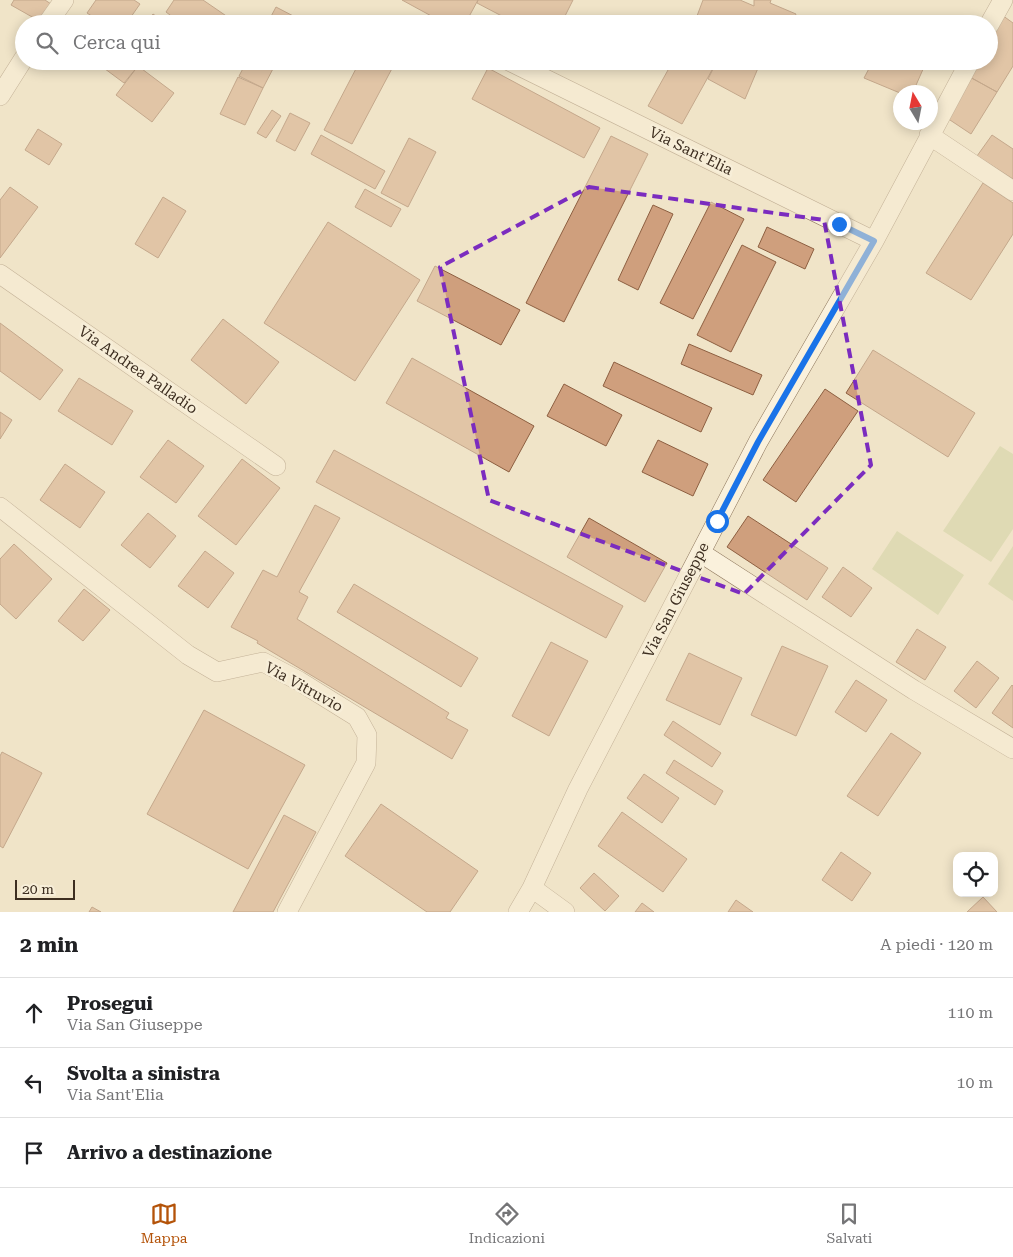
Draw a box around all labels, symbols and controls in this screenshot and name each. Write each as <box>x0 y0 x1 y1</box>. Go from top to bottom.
search box <box>15 15 998 70</box>
icon: search <box>33 29 61 57</box>
text: Cerca qui <box>73 31 161 54</box>
north arrow <box>893 85 938 130</box>
street label: Via Sant'Elia <box>646 123 736 179</box>
route end <box>828 213 851 236</box>
street label: Via Andrea Palladio <box>75 322 201 418</box>
route start <box>706 510 729 533</box>
street label: Via San Giuseppe <box>639 539 713 661</box>
street label: Via Vitruvio <box>262 658 346 716</box>
map controls <box>953 852 998 897</box>
button: locate <box>953 852 998 897</box>
scale bar <box>15 877 75 900</box>
text: 20 m <box>22 881 54 897</box>
text: 2 min <box>20 933 78 957</box>
text: A piedi · 120 m <box>880 935 993 954</box>
text: Prosegui <box>67 992 153 1015</box>
icon: ahead <box>20 999 48 1027</box>
text: 110 m <box>947 1003 993 1022</box>
text: Via San Giuseppe <box>67 1015 203 1034</box>
text: Svolta a sinistra <box>67 1062 220 1085</box>
icon: left <box>20 1069 48 1097</box>
text: 10 m <box>956 1073 993 1092</box>
text: Via Sant'Elia <box>67 1085 164 1104</box>
icon: arrive <box>20 1139 48 1167</box>
text: Arrivo a destinazione <box>67 1141 272 1164</box>
tab: Mappa <box>141 1200 187 1246</box>
tab: Indicazioni <box>469 1200 545 1246</box>
tab: Salvati <box>827 1200 872 1246</box>

